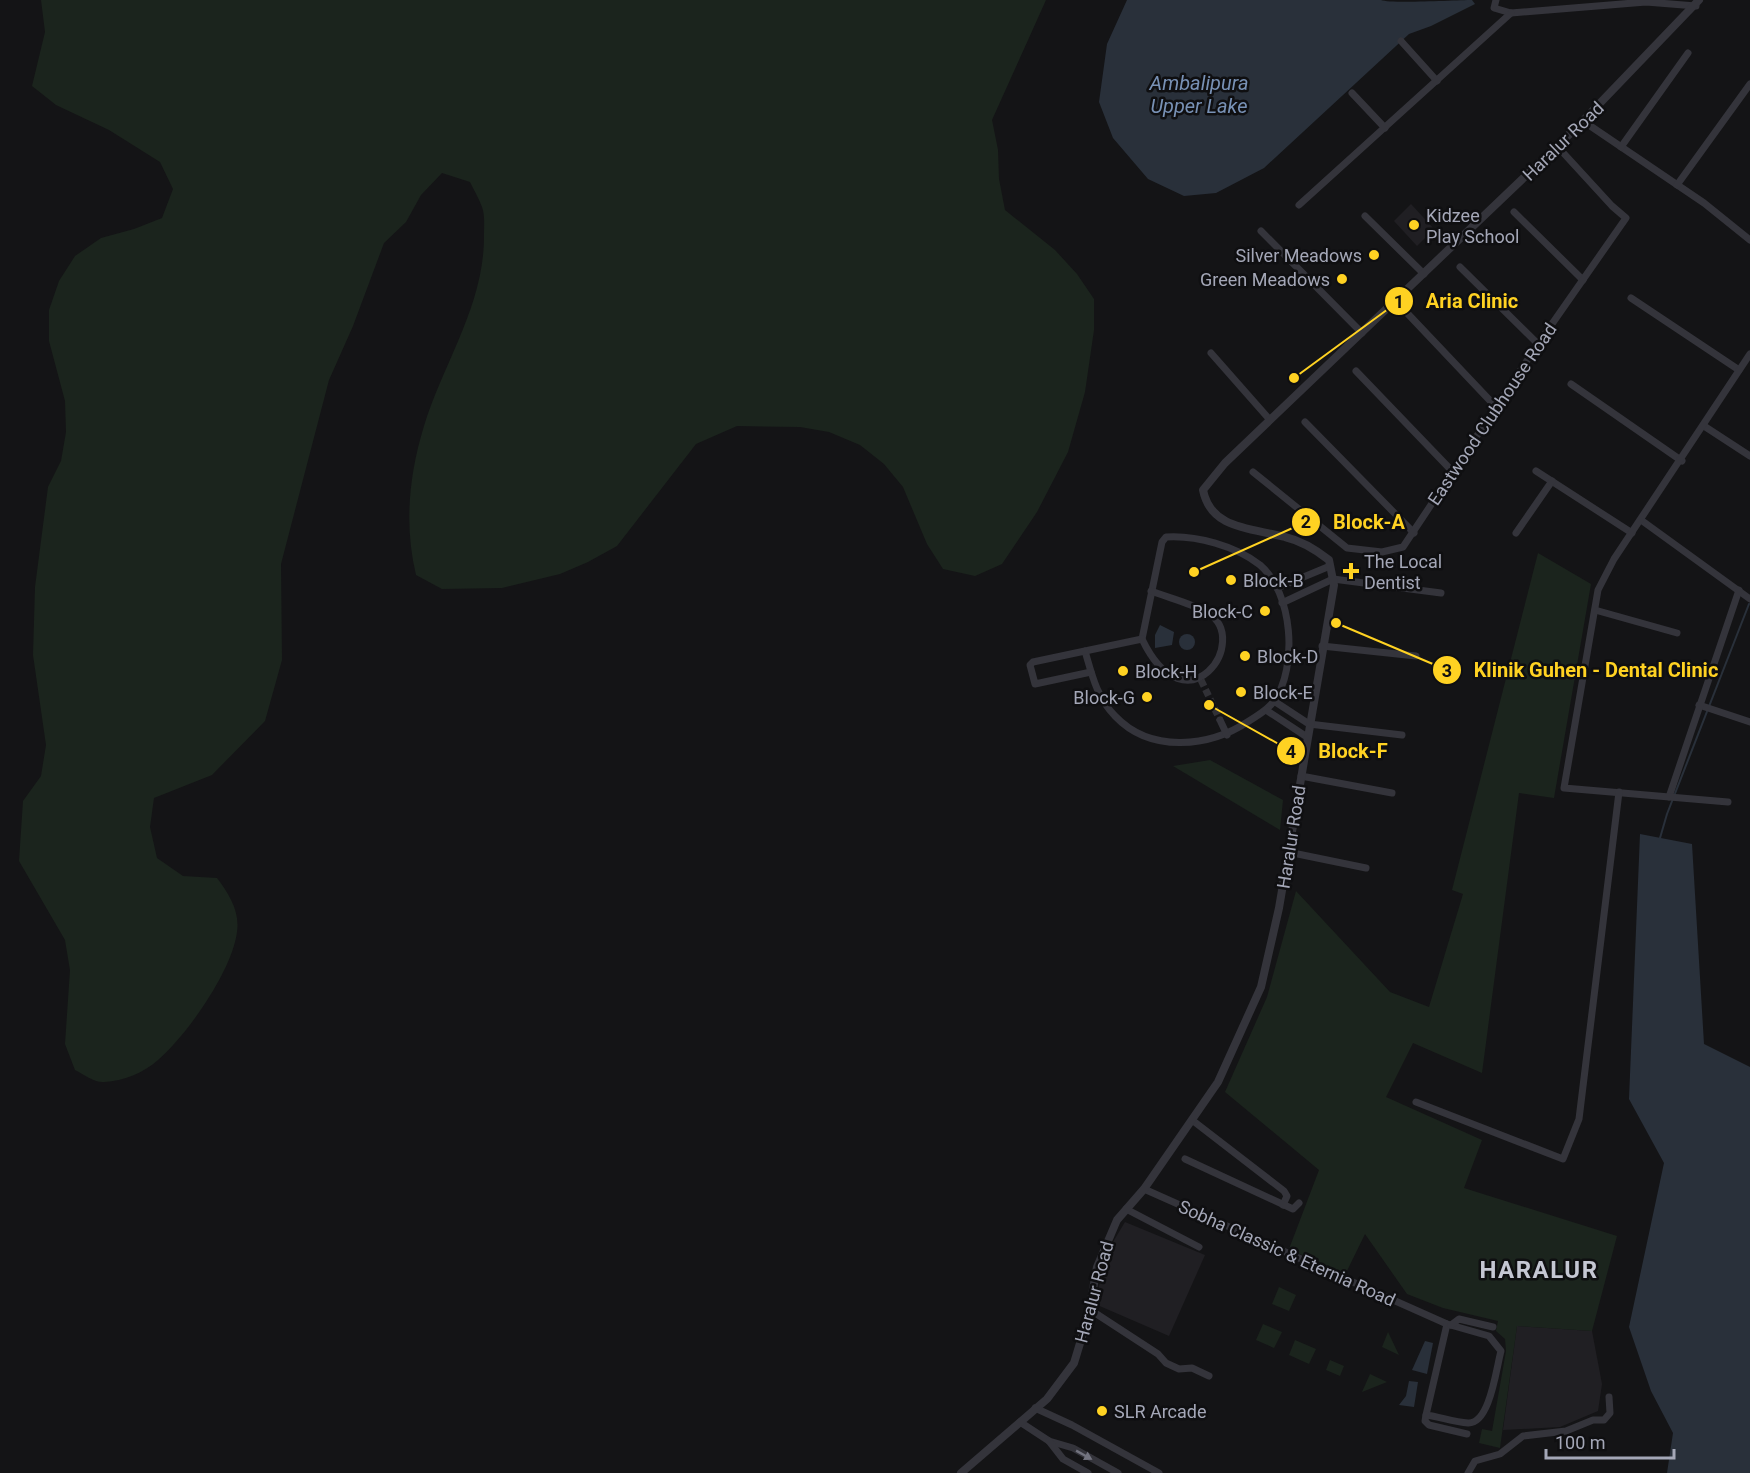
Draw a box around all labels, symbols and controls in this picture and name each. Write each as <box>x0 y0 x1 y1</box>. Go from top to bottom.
water label: Ambalipura Upper Lake <box>1149 71 1248 118</box>
street label: Haralur Road <box>1518 97 1608 185</box>
place label: Kidzee Play School <box>1426 205 1519 247</box>
marker: Kidzee Play School <box>1407 218 1421 232</box>
place label: Silver Meadows <box>1236 245 1362 266</box>
marker: Silver Meadows <box>1367 248 1381 262</box>
place label: Green Meadows <box>1200 269 1330 290</box>
marker: Green Meadows <box>1335 272 1349 286</box>
callout: Aria Clinic <box>1384 282 1530 320</box>
text: Aria Clinic <box>1426 289 1518 313</box>
text: 1 <box>1394 291 1404 312</box>
street label: Eastwood Clubhouse Road <box>1423 319 1561 509</box>
callout: Block-A <box>1291 503 1417 541</box>
text: Block-A <box>1333 510 1405 534</box>
text: 2 <box>1301 511 1311 532</box>
place label: The Local Dentist <box>1364 551 1442 593</box>
marker: The Local Dentist <box>1342 562 1360 580</box>
place label: Block-B <box>1243 570 1304 591</box>
marker: Block-B <box>1224 573 1238 587</box>
place label: Block-C <box>1192 601 1253 622</box>
marker: Block-C <box>1258 604 1272 618</box>
place label: Block-D <box>1257 646 1318 667</box>
marker: Block-D <box>1238 649 1252 663</box>
callout: Klinik Guhen - Dental Clinic <box>1432 651 1731 689</box>
text: Klinik Guhen - Dental Clinic <box>1474 658 1718 682</box>
text: 3 <box>1442 660 1452 681</box>
place label: Block-H <box>1135 661 1197 682</box>
marker: Block-H <box>1116 664 1130 678</box>
place label: Block-E <box>1253 682 1313 703</box>
marker: Block-E <box>1234 685 1248 699</box>
place label: Block-G <box>1073 687 1135 708</box>
marker: Block-G <box>1140 690 1154 704</box>
callout: Block-F <box>1276 732 1399 770</box>
text: Block-F <box>1318 739 1388 763</box>
text: 4 <box>1286 741 1296 762</box>
street label: Haralur Road <box>1272 784 1310 890</box>
street label: Sobha Classic & Eternia Road <box>1175 1196 1399 1310</box>
street label: Haralur Road <box>1070 1239 1118 1345</box>
district label: HARALUR <box>1479 1256 1599 1284</box>
place label: SLR Arcade <box>1114 1401 1207 1422</box>
marker: SLR Arcade <box>1095 1404 1109 1418</box>
scale bar <box>1546 1422 1674 1460</box>
text: 100 m <box>1555 1432 1606 1453</box>
one-way arrow <box>1076 1449 1093 1459</box>

